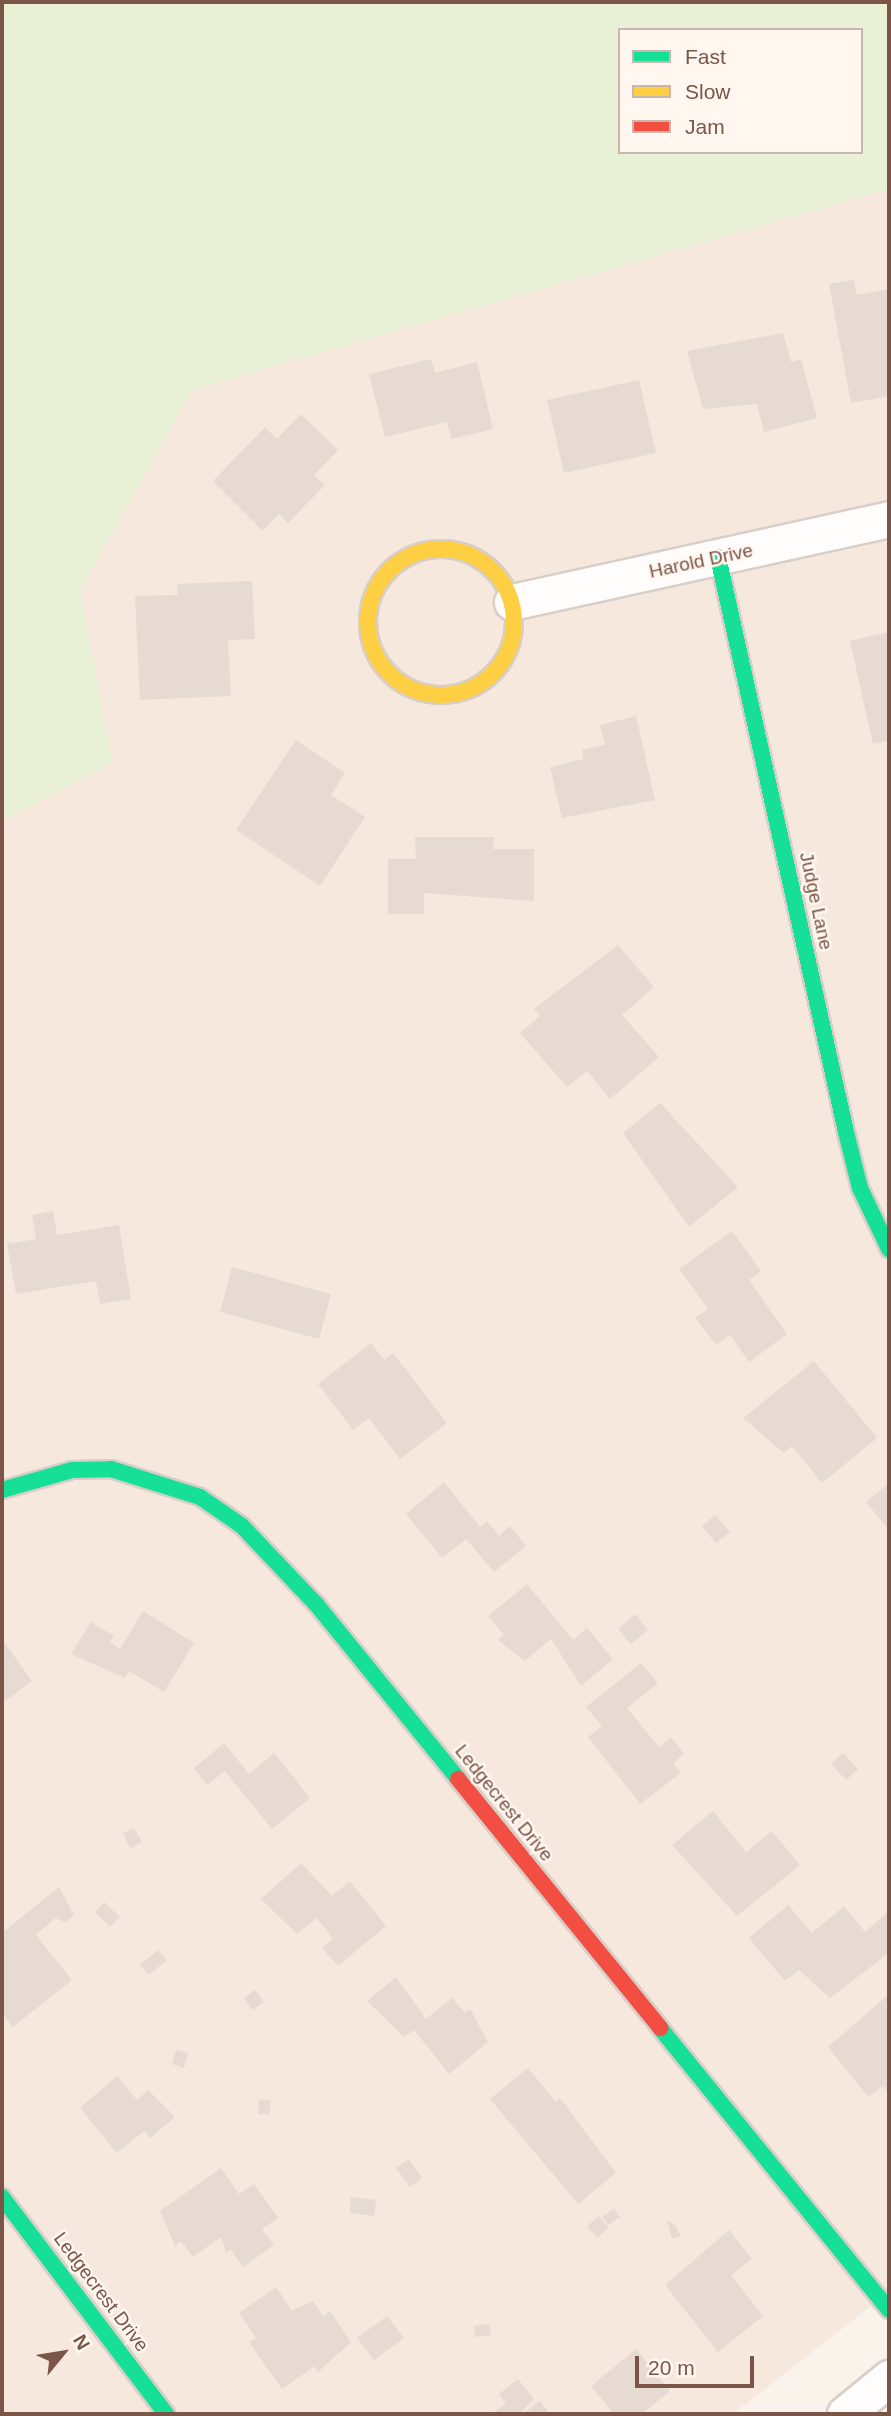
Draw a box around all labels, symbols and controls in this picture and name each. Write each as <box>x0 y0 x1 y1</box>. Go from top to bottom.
legend <box>618 28 863 154</box>
text: Fast <box>685 45 726 68</box>
text: Slow <box>685 80 731 103</box>
text: Jam <box>685 115 725 138</box>
street label: Harold Drive <box>647 539 755 583</box>
street label: Judge Lane <box>795 850 837 952</box>
street label: Ledgecrest Drive <box>450 1740 558 1866</box>
street label: Ledgecrest Drive <box>49 2228 153 2356</box>
north arrow <box>28 2318 98 2388</box>
text: N <box>69 2331 94 2353</box>
scale bar <box>639 2342 758 2386</box>
text: 20 m <box>648 2356 695 2379</box>

